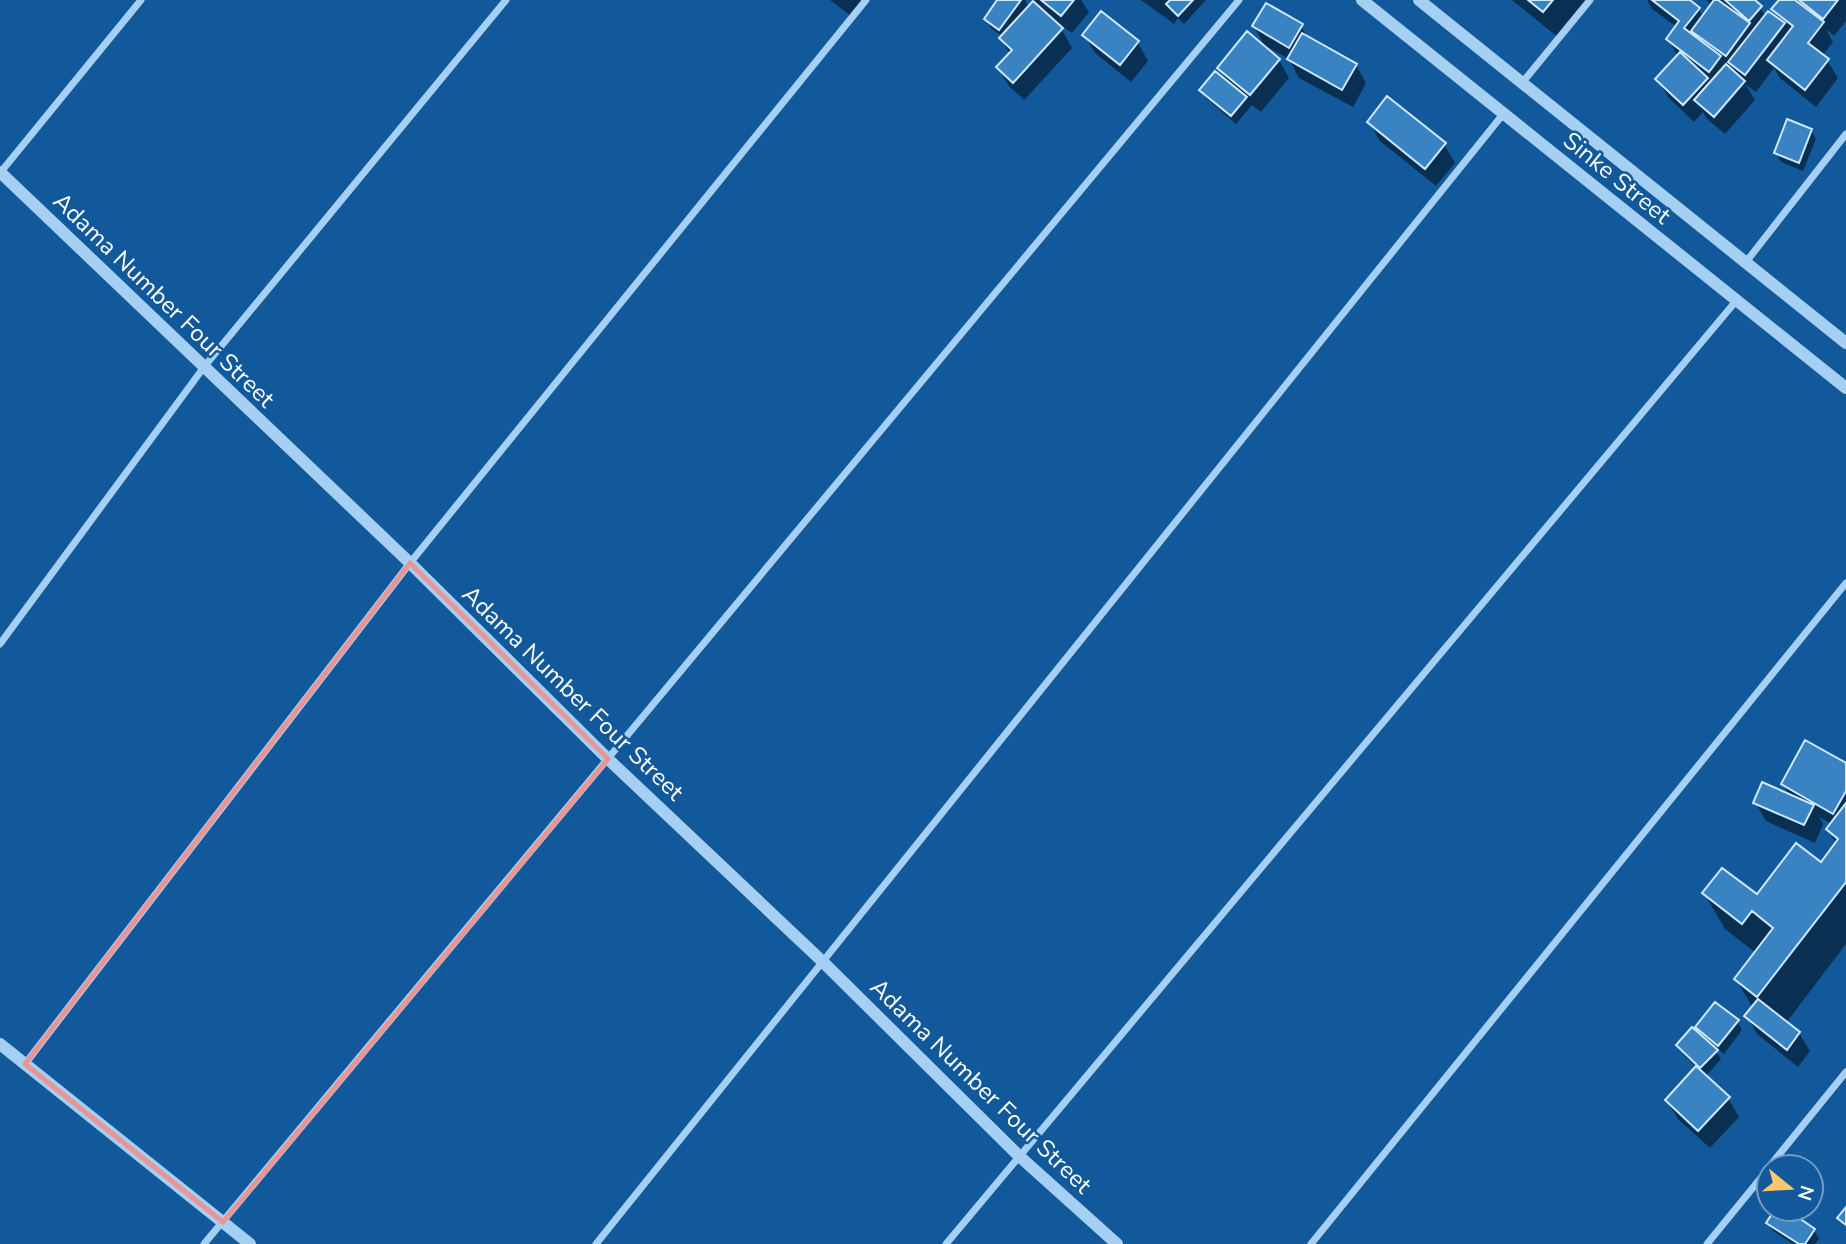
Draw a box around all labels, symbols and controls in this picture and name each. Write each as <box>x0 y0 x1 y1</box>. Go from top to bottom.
street label: Sinke Street <box>1556 125 1678 232</box>
street label: Adama Number Four Street <box>46 185 282 415</box>
street label: Adama Number Four Street <box>455 578 691 808</box>
street label: Adama Number Four Street <box>863 971 1099 1201</box>
north arrow <box>1755 1153 1825 1223</box>
text: N <box>1791 1182 1820 1204</box>

